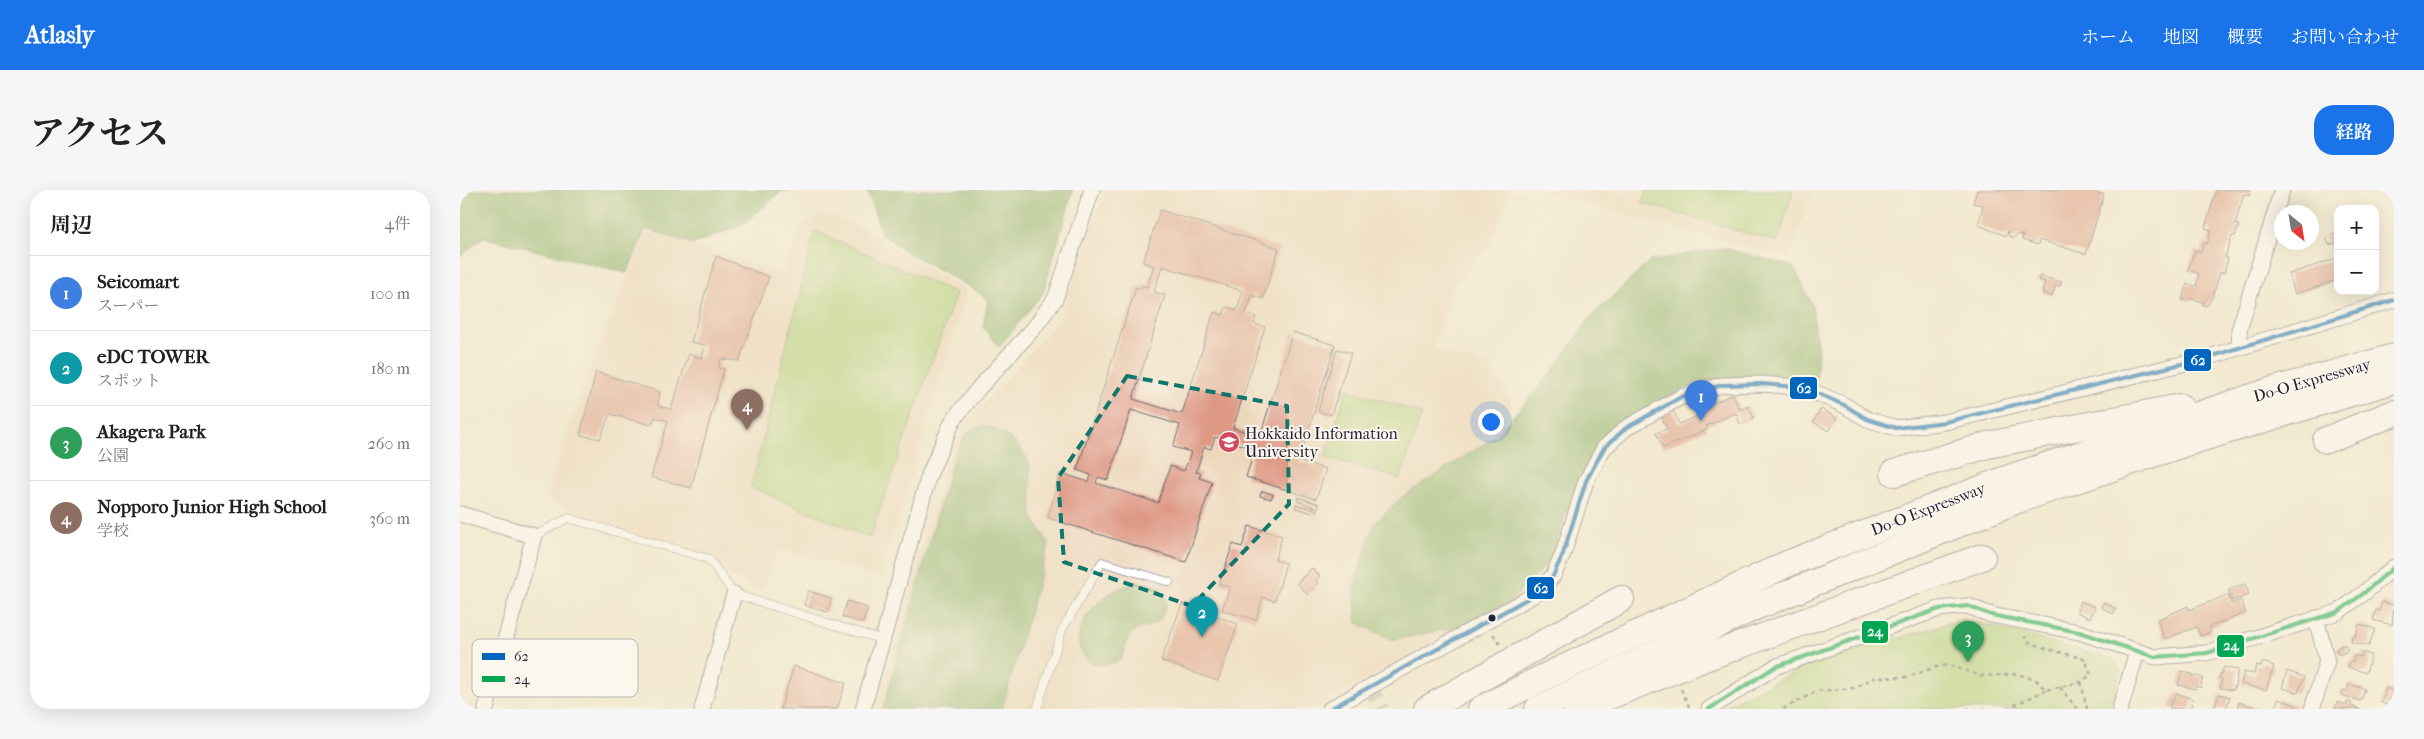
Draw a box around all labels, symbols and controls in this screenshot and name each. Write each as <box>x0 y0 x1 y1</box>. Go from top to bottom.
text: Atlasly <box>25 21 94 49</box>
text: ホーム <box>2081 27 2135 48</box>
text: 地図 <box>2163 27 2199 48</box>
text: 概要 <box>2227 27 2263 48</box>
text: お問い合わせ <box>2291 27 2399 48</box>
button: 経路 <box>2314 105 2394 155</box>
text: アクセス <box>30 113 169 154</box>
north arrow <box>2274 205 2319 250</box>
map controls <box>2334 205 2379 295</box>
button: + <box>2334 205 2379 250</box>
text: 周辺 <box>50 213 92 237</box>
text: 4件 <box>385 214 410 233</box>
button: − <box>2334 250 2379 295</box>
text: Seicomart <box>97 271 179 293</box>
text: 1 <box>63 284 69 303</box>
text: 100 m <box>370 284 410 303</box>
text: スーパー <box>97 296 159 315</box>
text: eDC TOWER <box>97 346 209 368</box>
line badge: 62 <box>2183 348 2212 372</box>
text: 62 <box>2191 352 2205 369</box>
street label: Do-O Expressway <box>2251 354 2373 406</box>
text: 2 <box>62 359 70 378</box>
text: 180 m <box>371 359 410 378</box>
text: スポット <box>97 371 161 390</box>
line badge: 62 <box>1789 376 1818 400</box>
pin: 1 <box>1685 380 1717 421</box>
text: 62 <box>1797 380 1811 397</box>
pin: 4 <box>731 389 763 430</box>
your location <box>1478 409 1504 435</box>
text: Akagera Park <box>97 421 206 443</box>
place label: Hokkaido Information University <box>1245 424 1399 461</box>
school or university icon: Hokkaido Information University <box>1217 430 1241 454</box>
text: 3 <box>63 434 69 453</box>
text: 260 m <box>368 434 410 453</box>
text: 公園 <box>97 446 129 465</box>
street label: Do-O Expressway <box>1868 478 1988 540</box>
text: Nopporo Junior High School <box>97 496 327 518</box>
text: 4 <box>61 509 71 528</box>
text: 360 m <box>369 509 410 528</box>
text: 学校 <box>97 521 129 540</box>
line badge: 62 <box>1526 576 1555 600</box>
text: 62 <box>1534 580 1548 597</box>
pin: 2 <box>1186 596 1218 637</box>
unlabelled marker <box>1487 613 1497 623</box>
line badge: 24 <box>1861 620 1889 644</box>
pin: 3 <box>1952 621 1984 662</box>
text: 24 <box>1867 623 1883 640</box>
line badge: 24 <box>2216 634 2245 658</box>
text: 24 <box>2223 637 2239 654</box>
legend <box>472 639 638 697</box>
text: 62 <box>514 648 529 665</box>
text: 24 <box>514 671 530 688</box>

